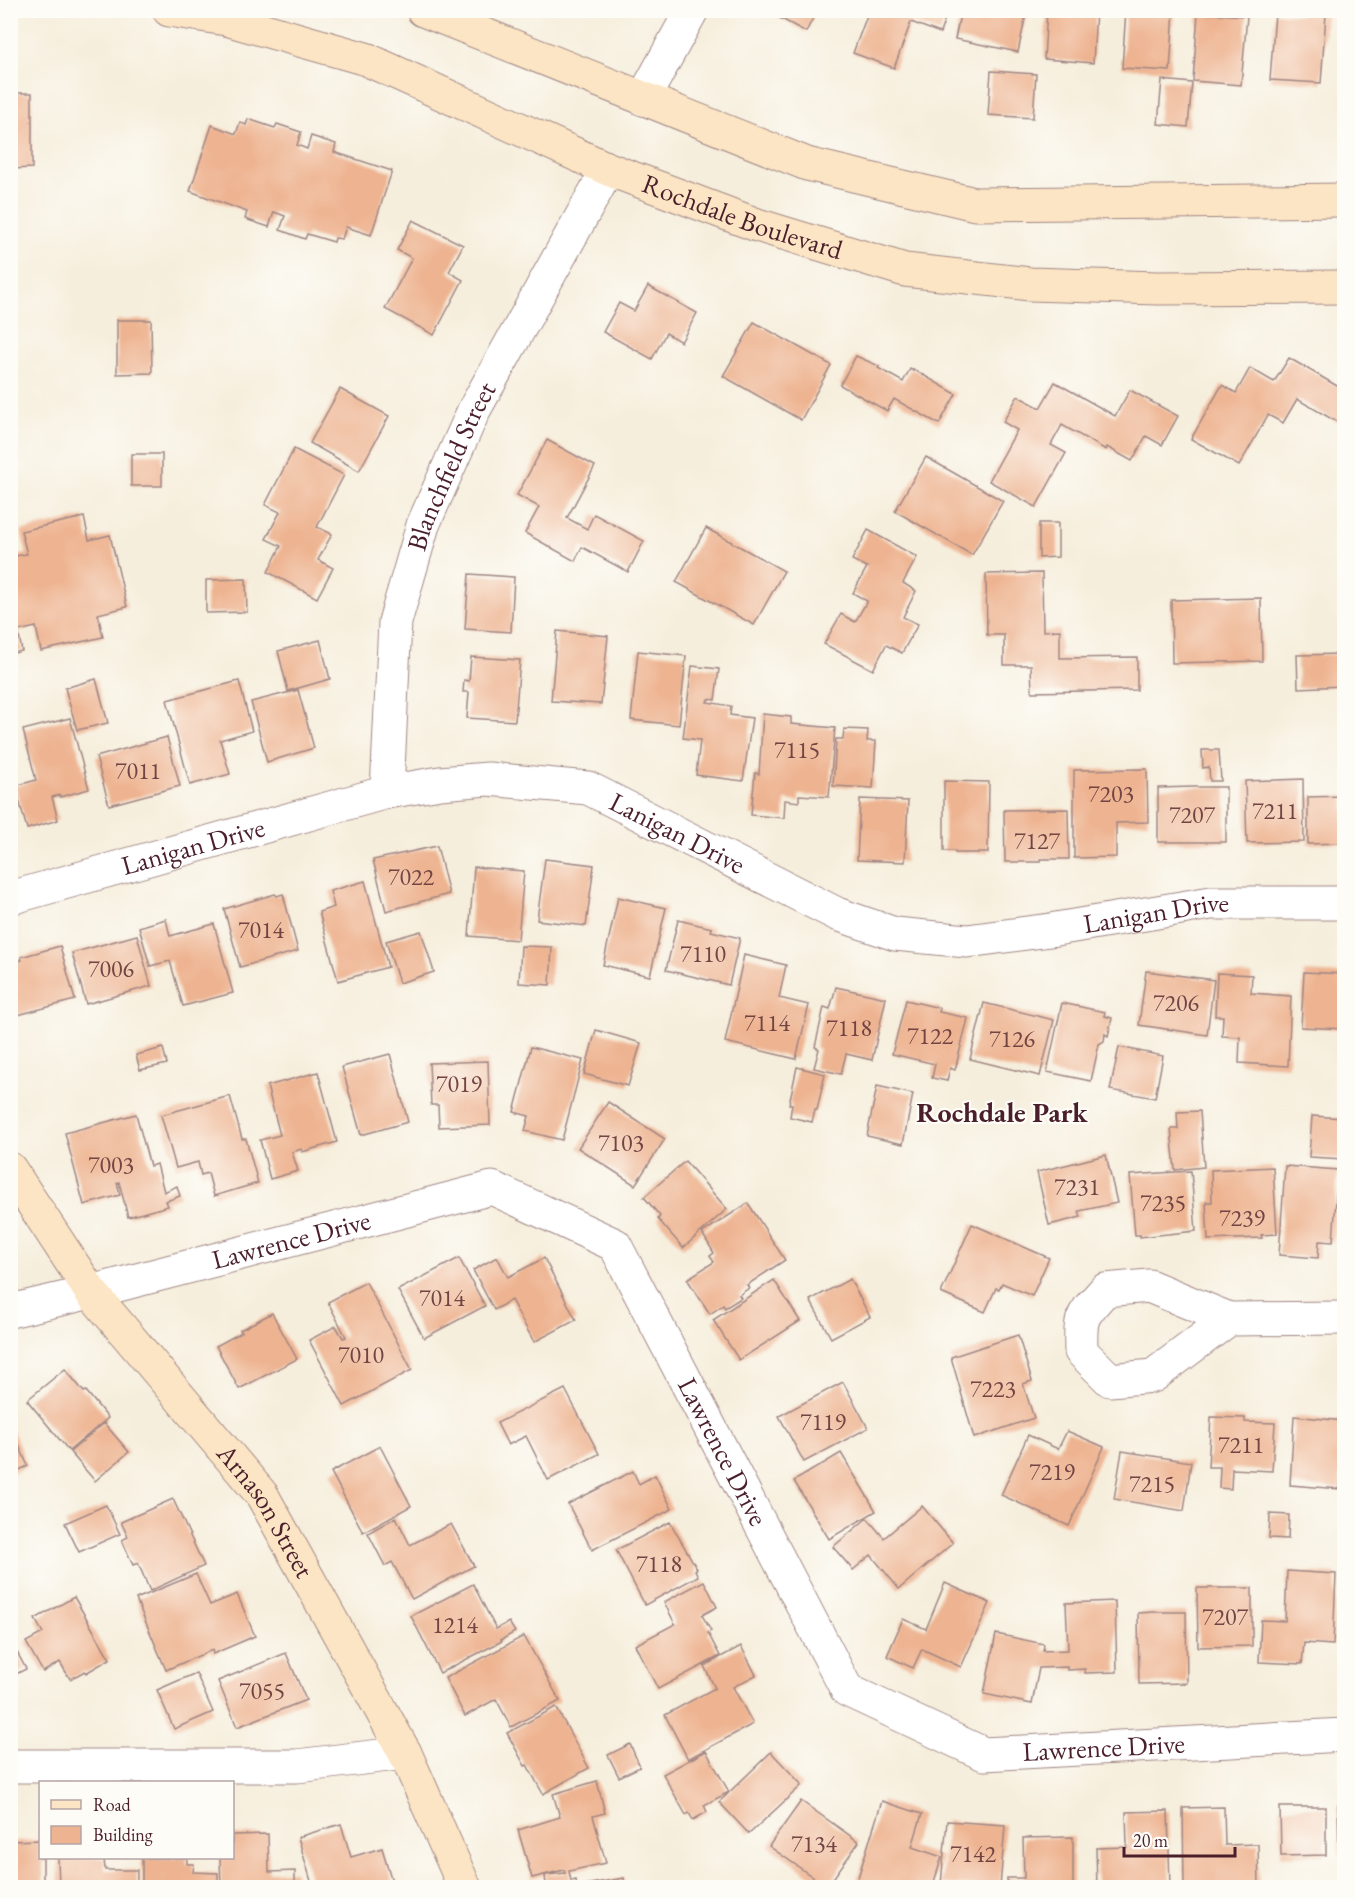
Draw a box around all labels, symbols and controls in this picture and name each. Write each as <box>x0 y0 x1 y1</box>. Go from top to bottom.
street label: Rochdale Boulevard <box>638 166 847 267</box>
street label: Blanchfield Street <box>398 375 504 555</box>
house number: 7115 <box>774 734 820 765</box>
house number: 7011 <box>115 755 161 786</box>
house number: 7203 <box>1088 778 1134 809</box>
street label: Lanigan Drive <box>604 784 751 882</box>
house number: 7211 <box>1252 795 1298 826</box>
house number: 7207 <box>1169 799 1216 830</box>
street label: Lanigan Drive <box>117 809 268 883</box>
house number: 7127 <box>1014 825 1061 856</box>
house number: 7022 <box>388 861 435 892</box>
street label: Lanigan Drive <box>1080 885 1229 941</box>
house number: 7014 <box>238 914 285 945</box>
house number: 7110 <box>680 938 726 969</box>
house number: 7006 <box>88 953 134 984</box>
house number: 7206 <box>1153 987 1199 1018</box>
house number: 7114 <box>744 1007 791 1038</box>
house number: 7118 <box>826 1012 872 1043</box>
house number: 7122 <box>907 1020 954 1051</box>
house number: 7126 <box>989 1023 1035 1054</box>
house number: 7019 <box>436 1068 483 1099</box>
district label: Rochdale Park <box>916 1094 1088 1130</box>
house number: 7103 <box>598 1127 644 1158</box>
house number: 7003 <box>88 1149 134 1180</box>
house number: 7231 <box>1054 1171 1100 1202</box>
house number: 7235 <box>1140 1187 1186 1218</box>
street label: Lawrence Drive <box>208 1202 374 1277</box>
house number: 7239 <box>1219 1202 1266 1233</box>
house number: 7014 <box>419 1282 466 1313</box>
house number: 7010 <box>338 1339 384 1370</box>
street label: Lawrence Drive <box>670 1371 776 1531</box>
house number: 7223 <box>970 1373 1016 1404</box>
house number: 7119 <box>800 1406 847 1437</box>
house number: 7211 <box>1218 1429 1264 1460</box>
street label: Arnason Street <box>209 1435 323 1584</box>
house number: 7219 <box>1029 1456 1076 1487</box>
house number: 7215 <box>1129 1468 1175 1499</box>
house number: 7118 <box>636 1548 682 1579</box>
house number: 7207 <box>1202 1601 1249 1632</box>
house number: 1214 <box>432 1609 479 1640</box>
house number: 7055 <box>239 1675 285 1706</box>
street label: Lawrence Drive <box>1022 1725 1186 1769</box>
legend <box>39 1781 234 1859</box>
text: Road <box>93 1793 132 1816</box>
scale bar <box>1124 1820 1235 1858</box>
text: Building <box>93 1823 153 1846</box>
house number: 7134 <box>791 1828 838 1859</box>
text: 20 m <box>1133 1829 1168 1852</box>
house number: 7142 <box>950 1838 997 1869</box>

